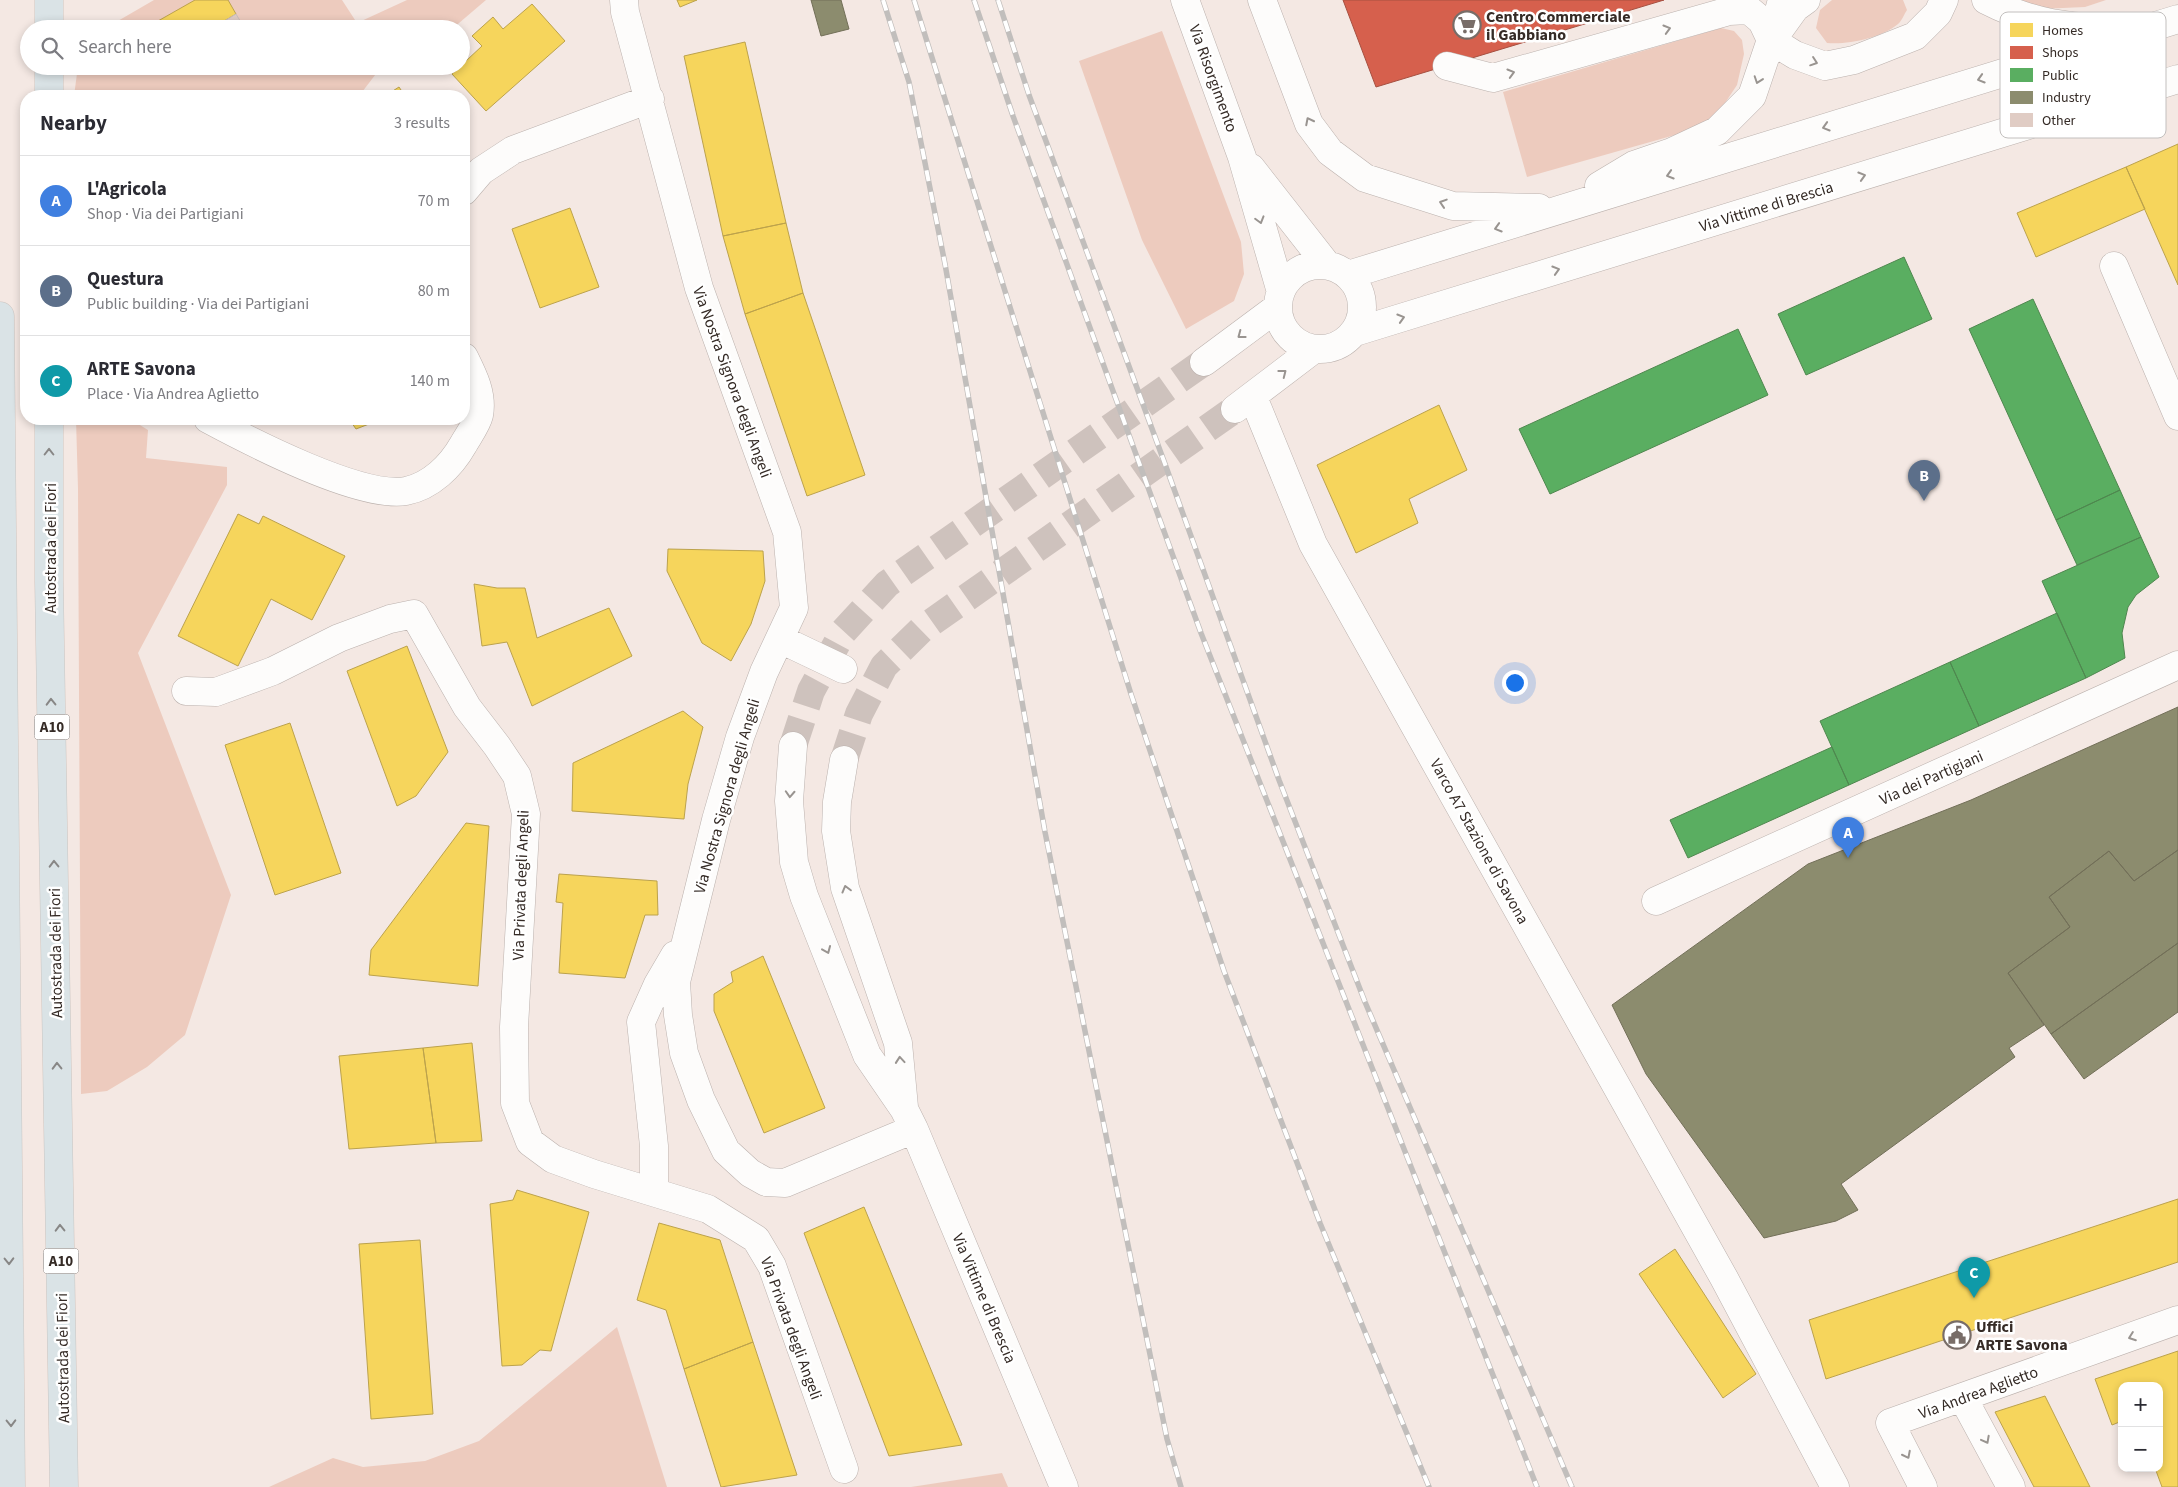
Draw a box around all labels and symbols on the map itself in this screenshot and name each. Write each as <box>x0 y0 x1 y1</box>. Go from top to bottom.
place label: Centro Commerciale il Gabbiano <box>1486 6 1630 46</box>
supermarket icon: Centro Commerciale il Gabbiano <box>1452 10 1482 40</box>
legend <box>2000 12 2166 138</box>
street label: Via Risorgimento <box>1183 21 1243 135</box>
text: Homes <box>2042 21 2083 41</box>
one-way arrow <box>1662 24 1670 34</box>
text: Shops <box>2042 43 2078 63</box>
one-way arrow <box>1810 56 1818 66</box>
text: Public <box>2042 66 2079 86</box>
one-way arrow <box>1506 69 1514 79</box>
one-way arrow <box>1977 74 1985 84</box>
one-way arrow <box>1754 75 1764 84</box>
text: Industry <box>2042 88 2091 108</box>
text: Other <box>2042 111 2076 131</box>
one-way arrow <box>1305 118 1315 127</box>
one-way arrow <box>1822 122 1830 132</box>
one-way arrow <box>1667 169 1675 179</box>
one-way arrow <box>1858 172 1866 182</box>
street label: Via Vittime di Brescia <box>1697 176 1836 238</box>
one-way arrow <box>1439 198 1448 208</box>
one-way arrow <box>1255 216 1265 224</box>
one-way arrow <box>1495 222 1503 232</box>
one-way arrow <box>1552 266 1560 276</box>
street label: Via Nostra Signora degli Angeli <box>687 284 777 481</box>
one-way arrow <box>1397 314 1405 324</box>
one-way arrow <box>1237 329 1247 338</box>
one-way arrow <box>1278 370 1287 379</box>
one-way arrow <box>44 447 54 455</box>
pin: B <box>1908 460 1940 501</box>
street label: Autostrada dei Fiori <box>40 483 62 613</box>
your location <box>1502 670 1528 696</box>
street label: Via Nostra Signora degli Angeli <box>689 696 765 897</box>
one-way arrow <box>46 697 57 705</box>
road number: A10 <box>34 714 70 740</box>
street label: Via dei Partigiani <box>1876 745 1987 811</box>
street label: Varco A7 Stazione di Savona <box>1424 755 1534 928</box>
one-way arrow <box>784 791 795 799</box>
street label: Via Privata degli Angeli <box>507 809 535 961</box>
pin: A <box>1832 817 1864 858</box>
one-way arrow <box>49 860 59 868</box>
one-way arrow <box>841 886 851 894</box>
street label: Autostrada dei Fiori <box>44 888 68 1018</box>
one-way arrow <box>821 945 832 954</box>
one-way arrow <box>895 1056 906 1064</box>
one-way arrow <box>52 1062 62 1070</box>
one-way arrow <box>55 1224 65 1232</box>
street label: Via Vittime di Brescia <box>947 1230 1021 1367</box>
road number: A10 <box>44 1248 78 1274</box>
street label: Via Privata degli Angeli <box>755 1254 827 1403</box>
one-way arrow <box>4 1257 14 1265</box>
pin: C <box>1958 1257 1990 1298</box>
street label: Autostrada dei Fiori <box>51 1293 75 1423</box>
place label: Uffici ARTE Savona <box>1975 1316 2068 1356</box>
public building icon: Uffici ARTE Savona <box>1942 1320 1972 1350</box>
one-way arrow <box>2128 1331 2137 1341</box>
street label: Via Andrea Aglietto <box>1916 1361 2041 1425</box>
one-way arrow <box>6 1420 16 1427</box>
one-way arrow <box>1980 1435 1990 1444</box>
one-way arrow <box>1901 1450 1911 1459</box>

